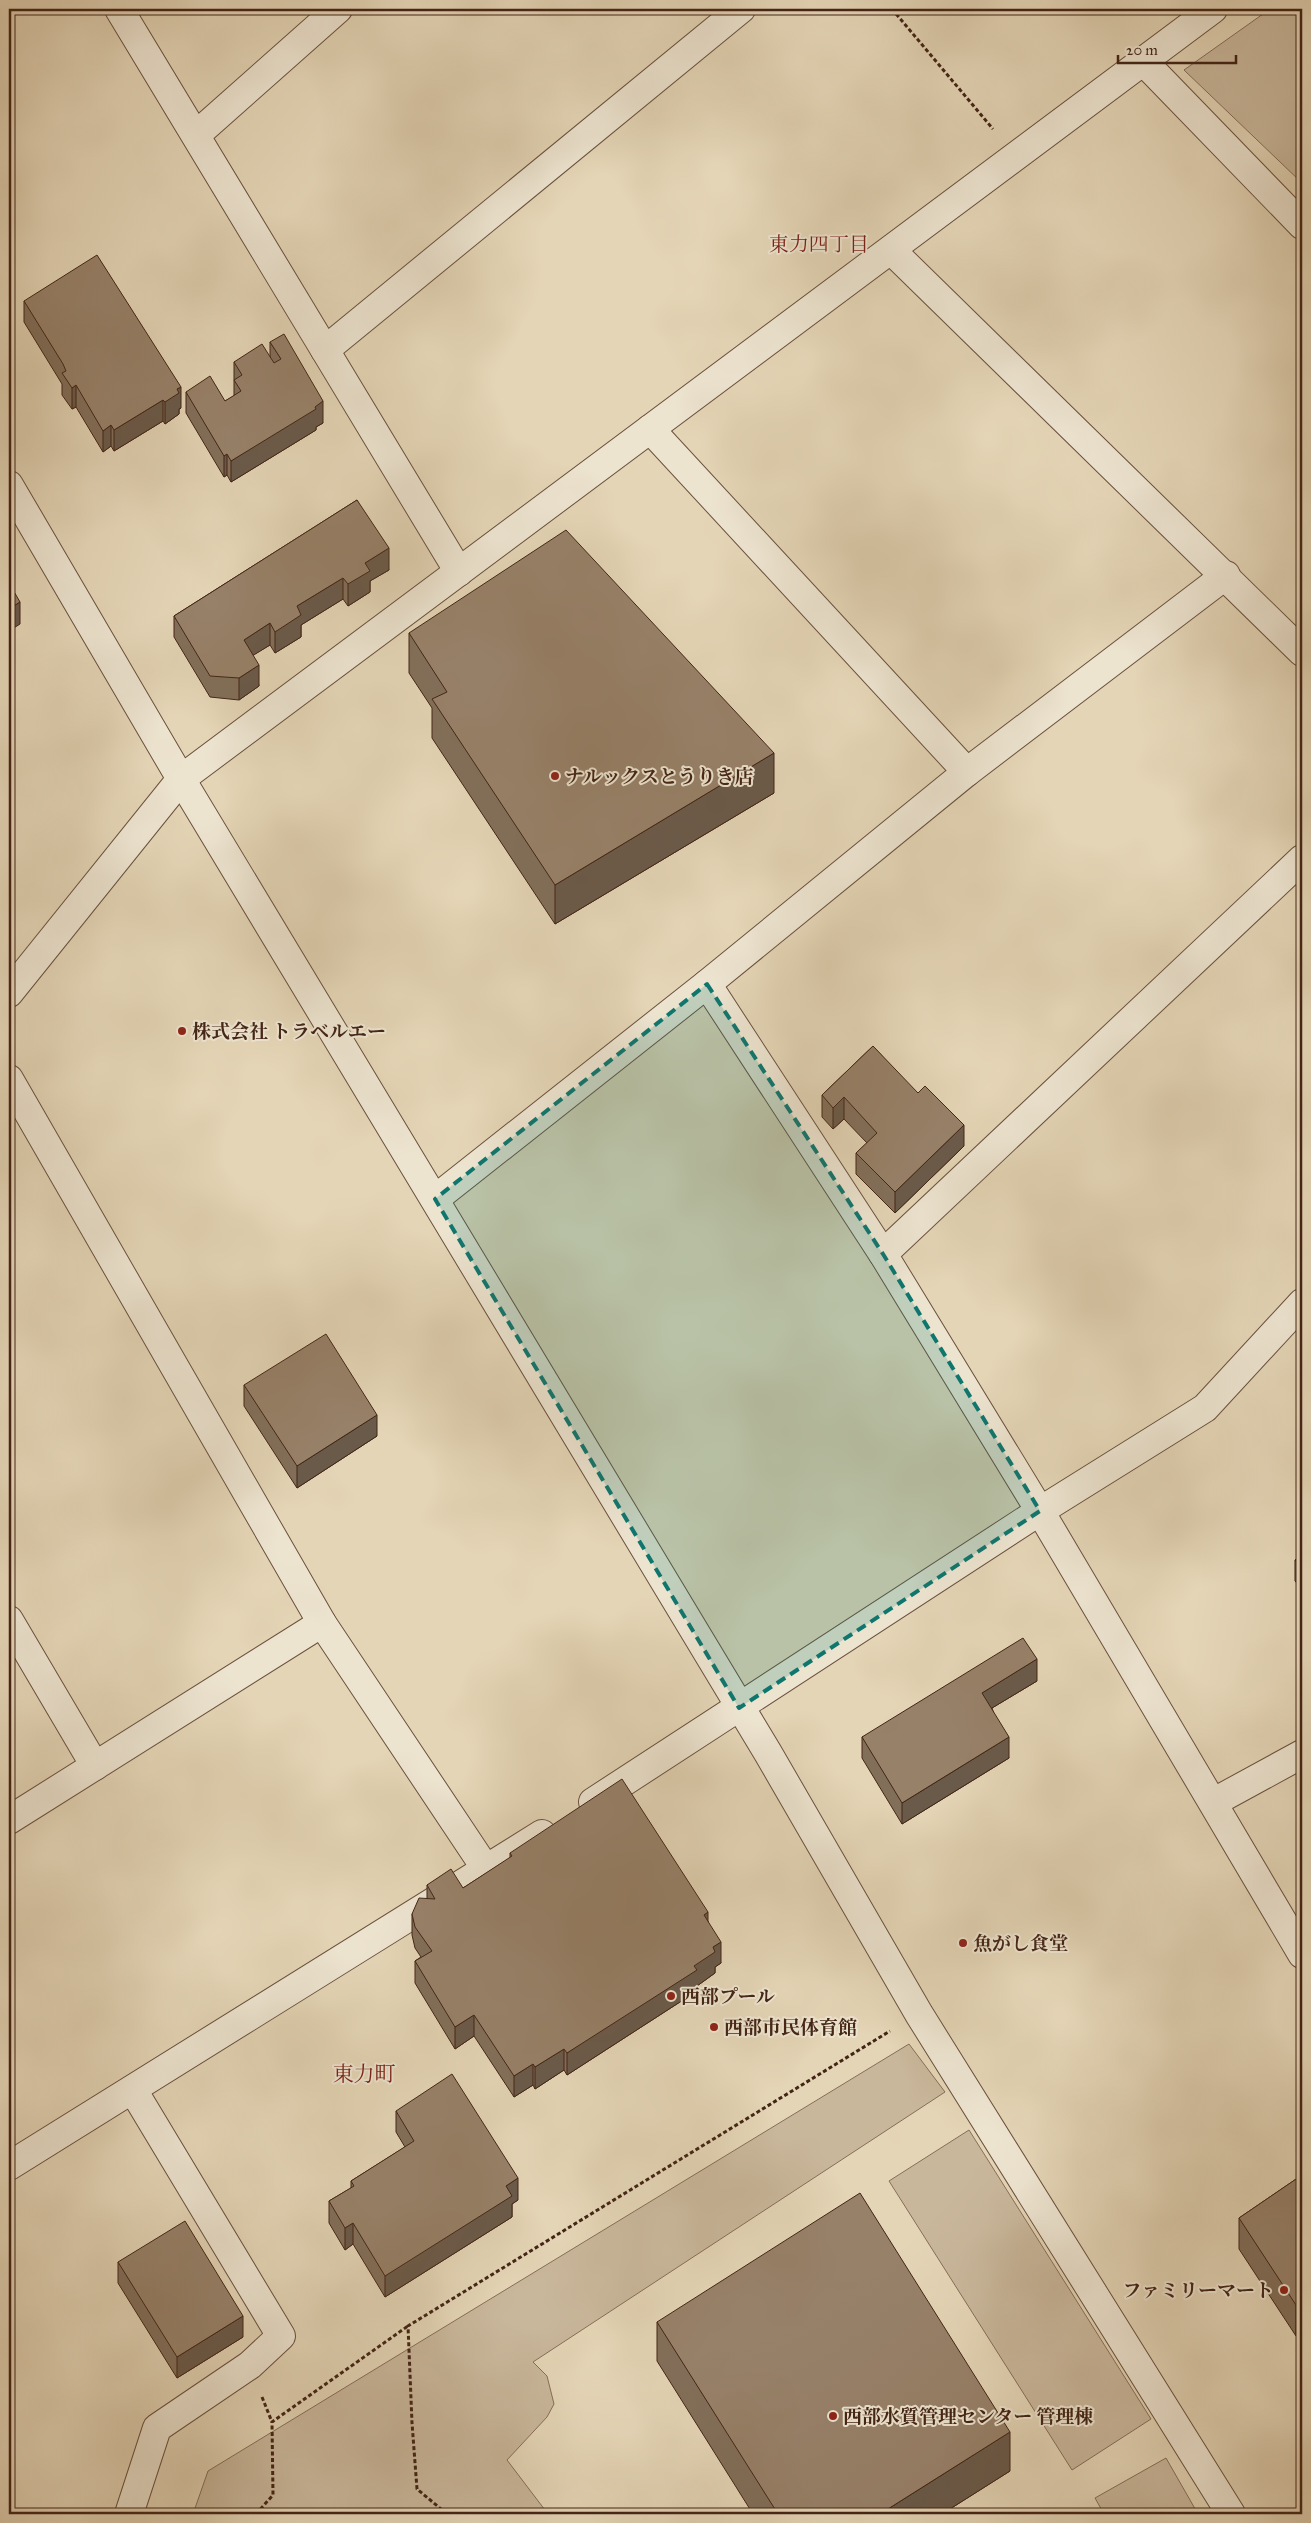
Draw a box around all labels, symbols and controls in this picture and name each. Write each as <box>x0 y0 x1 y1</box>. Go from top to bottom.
scale bar <box>1118 32 1236 64</box>
text: 20 m <box>1126 41 1158 59</box>
district label: 東力四丁目 <box>769 232 869 256</box>
place label: ナルックスとうりき店 <box>565 765 754 788</box>
marker: ナルックスとうりき店 <box>549 770 561 782</box>
place label: 株式会社 トラベルエー <box>192 1020 386 1043</box>
marker: 株式会社 トラベルエー <box>176 1025 188 1037</box>
place label: 魚がし食堂 <box>973 1932 1068 1955</box>
marker: 魚がし食堂 <box>957 1937 969 1949</box>
place label: 西部プール <box>681 1985 775 2008</box>
marker: 西部プール <box>665 1990 677 2002</box>
place label: 西部市民体育館 <box>724 2016 857 2039</box>
marker: 西部市民体育館 <box>708 2021 720 2033</box>
district label: 東力町 <box>333 2061 396 2087</box>
place label: ファミリーマート <box>1122 2279 1274 2302</box>
marker: ファミリーマート <box>1278 2284 1290 2296</box>
place label: 西部水質管理センター 管理棟 <box>843 2405 1093 2428</box>
marker: 西部水質管理センター 管理棟 <box>827 2410 839 2422</box>

